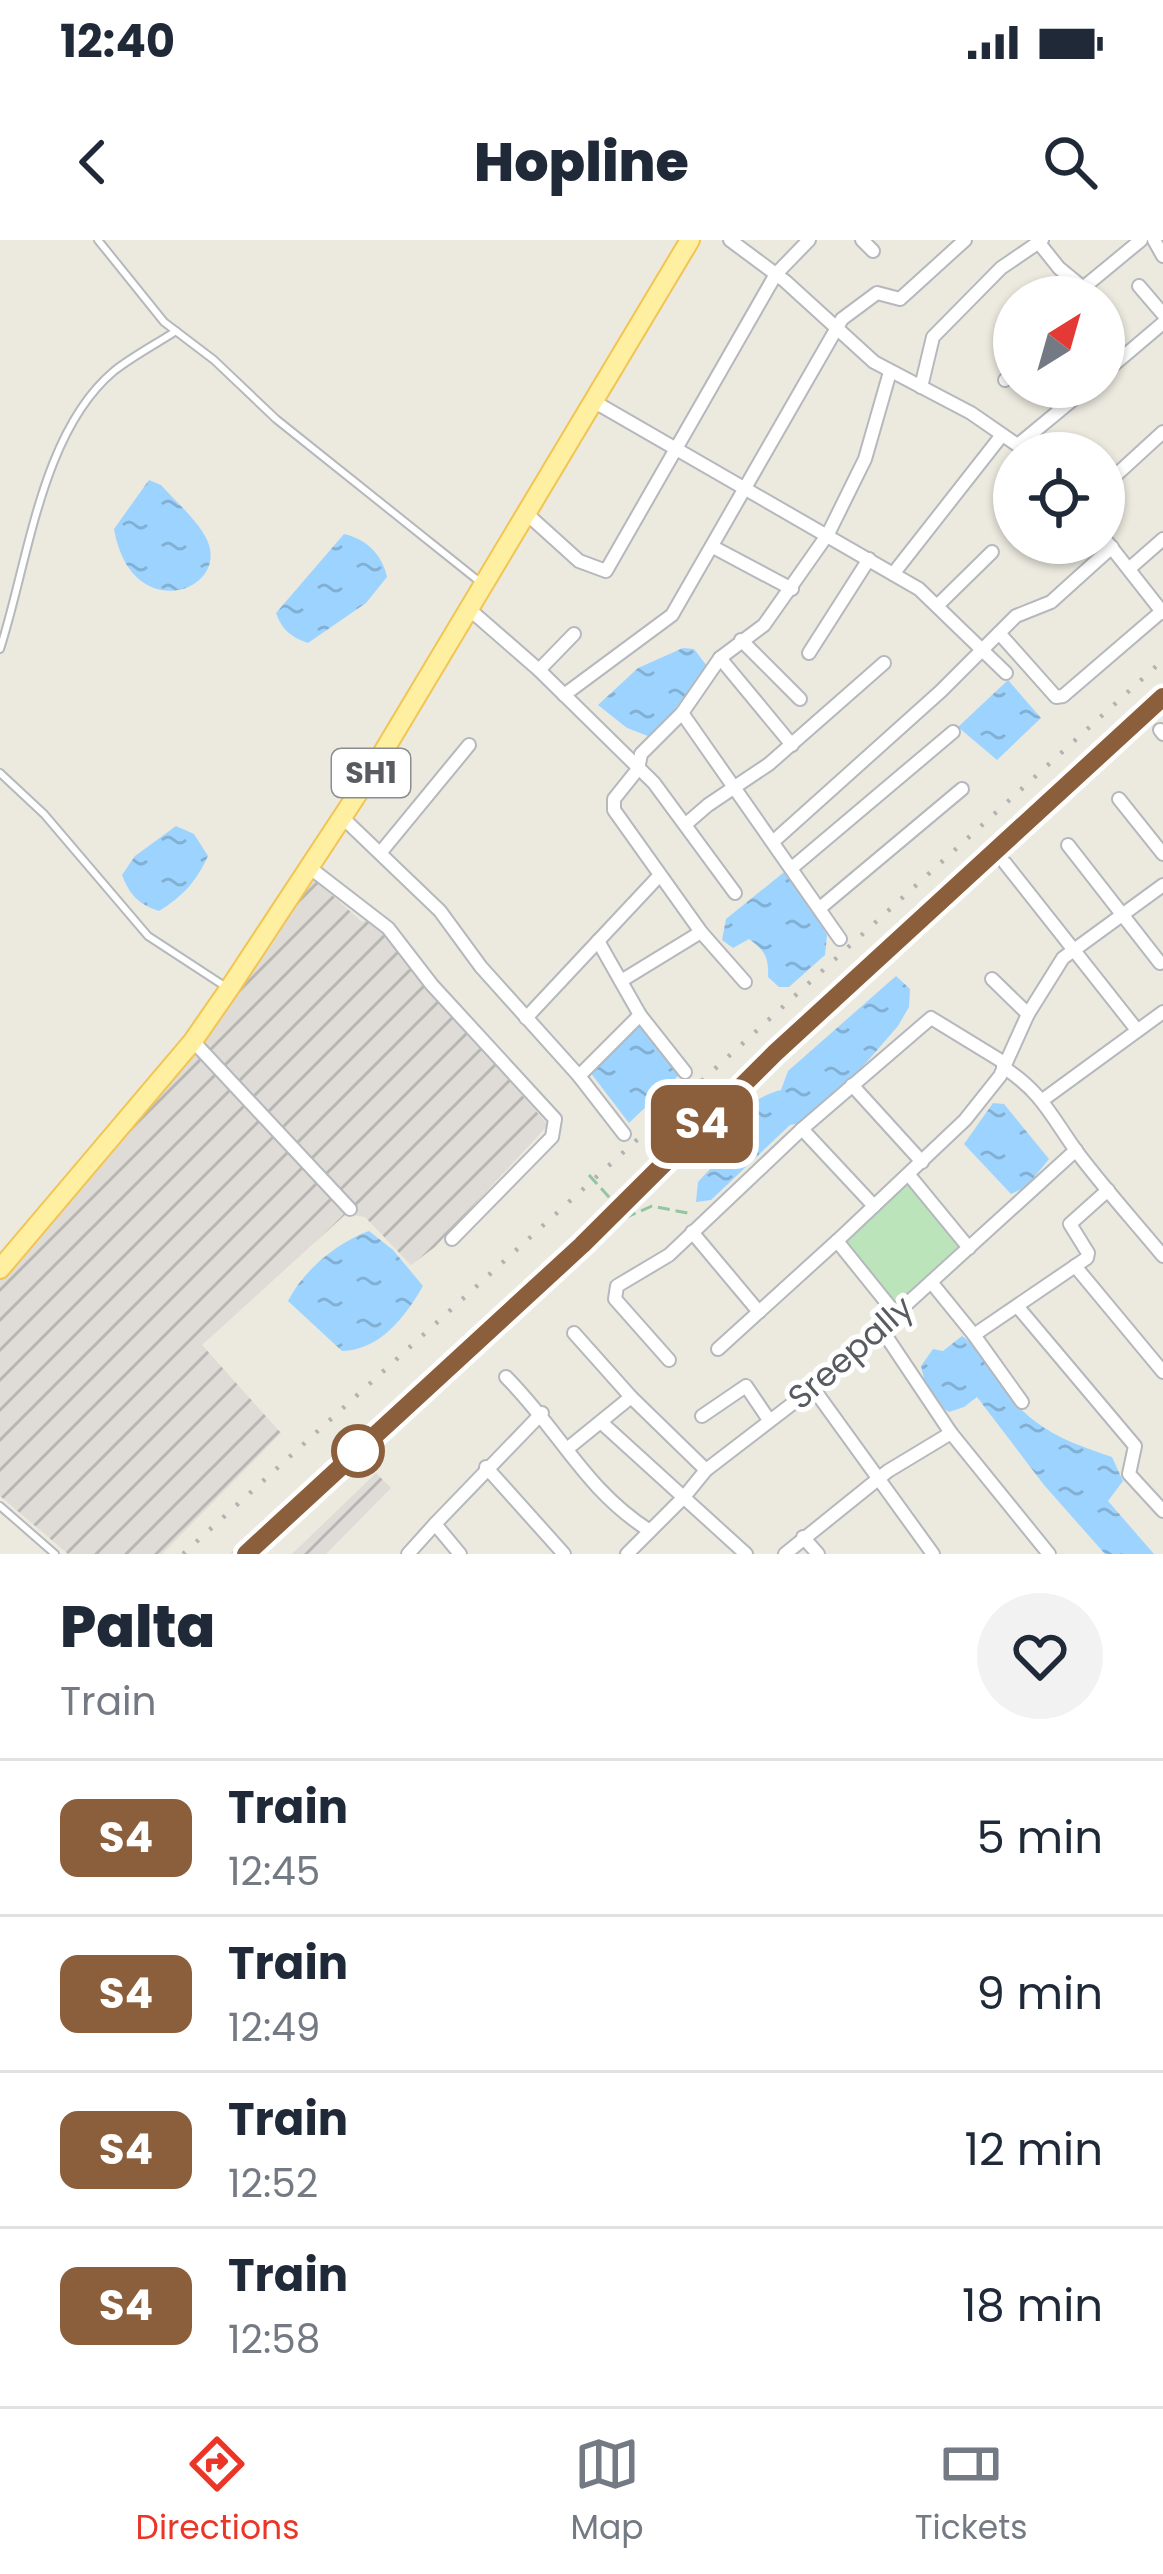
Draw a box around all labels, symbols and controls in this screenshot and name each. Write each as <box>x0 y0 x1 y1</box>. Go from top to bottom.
text: 12:40 <box>60 10 175 73</box>
text: Hopline <box>474 124 689 200</box>
icon: back <box>60 129 126 195</box>
icon: search <box>1037 129 1103 195</box>
north arrow <box>993 276 1125 408</box>
map controls <box>993 276 1125 564</box>
button: locate <box>993 432 1125 564</box>
road number: SH1 <box>332 749 410 797</box>
line badge: S4 <box>648 1085 756 1163</box>
text: S4 <box>675 1094 729 1153</box>
street label: Sreepally <box>778 1284 923 1420</box>
unlabelled marker <box>333 1426 383 1476</box>
text: Palta <box>60 1587 215 1667</box>
button: heart <box>977 1593 1103 1719</box>
text: Train <box>60 1674 157 1729</box>
text: Train <box>228 1776 348 1839</box>
text: 5 min <box>977 1806 1103 1869</box>
text: S4 <box>99 1808 153 1867</box>
text: 12:45 <box>228 1844 320 1899</box>
text: Train <box>228 1932 348 1995</box>
text: 9 min <box>976 1962 1103 2025</box>
text: S4 <box>99 1964 153 2023</box>
text: 12:49 <box>228 2000 320 2055</box>
text: Train <box>228 2088 348 2151</box>
text: 12 min <box>964 2118 1103 2181</box>
text: S4 <box>99 2120 153 2179</box>
text: 12:52 <box>228 2156 318 2211</box>
text: Train <box>228 2244 348 2307</box>
text: 18 min <box>962 2274 1103 2337</box>
text: S4 <box>99 2276 153 2335</box>
text: 12:58 <box>228 2312 320 2367</box>
tab: Directions <box>136 2431 299 2553</box>
tab: Map <box>571 2431 644 2553</box>
tab: Tickets <box>915 2431 1027 2553</box>

